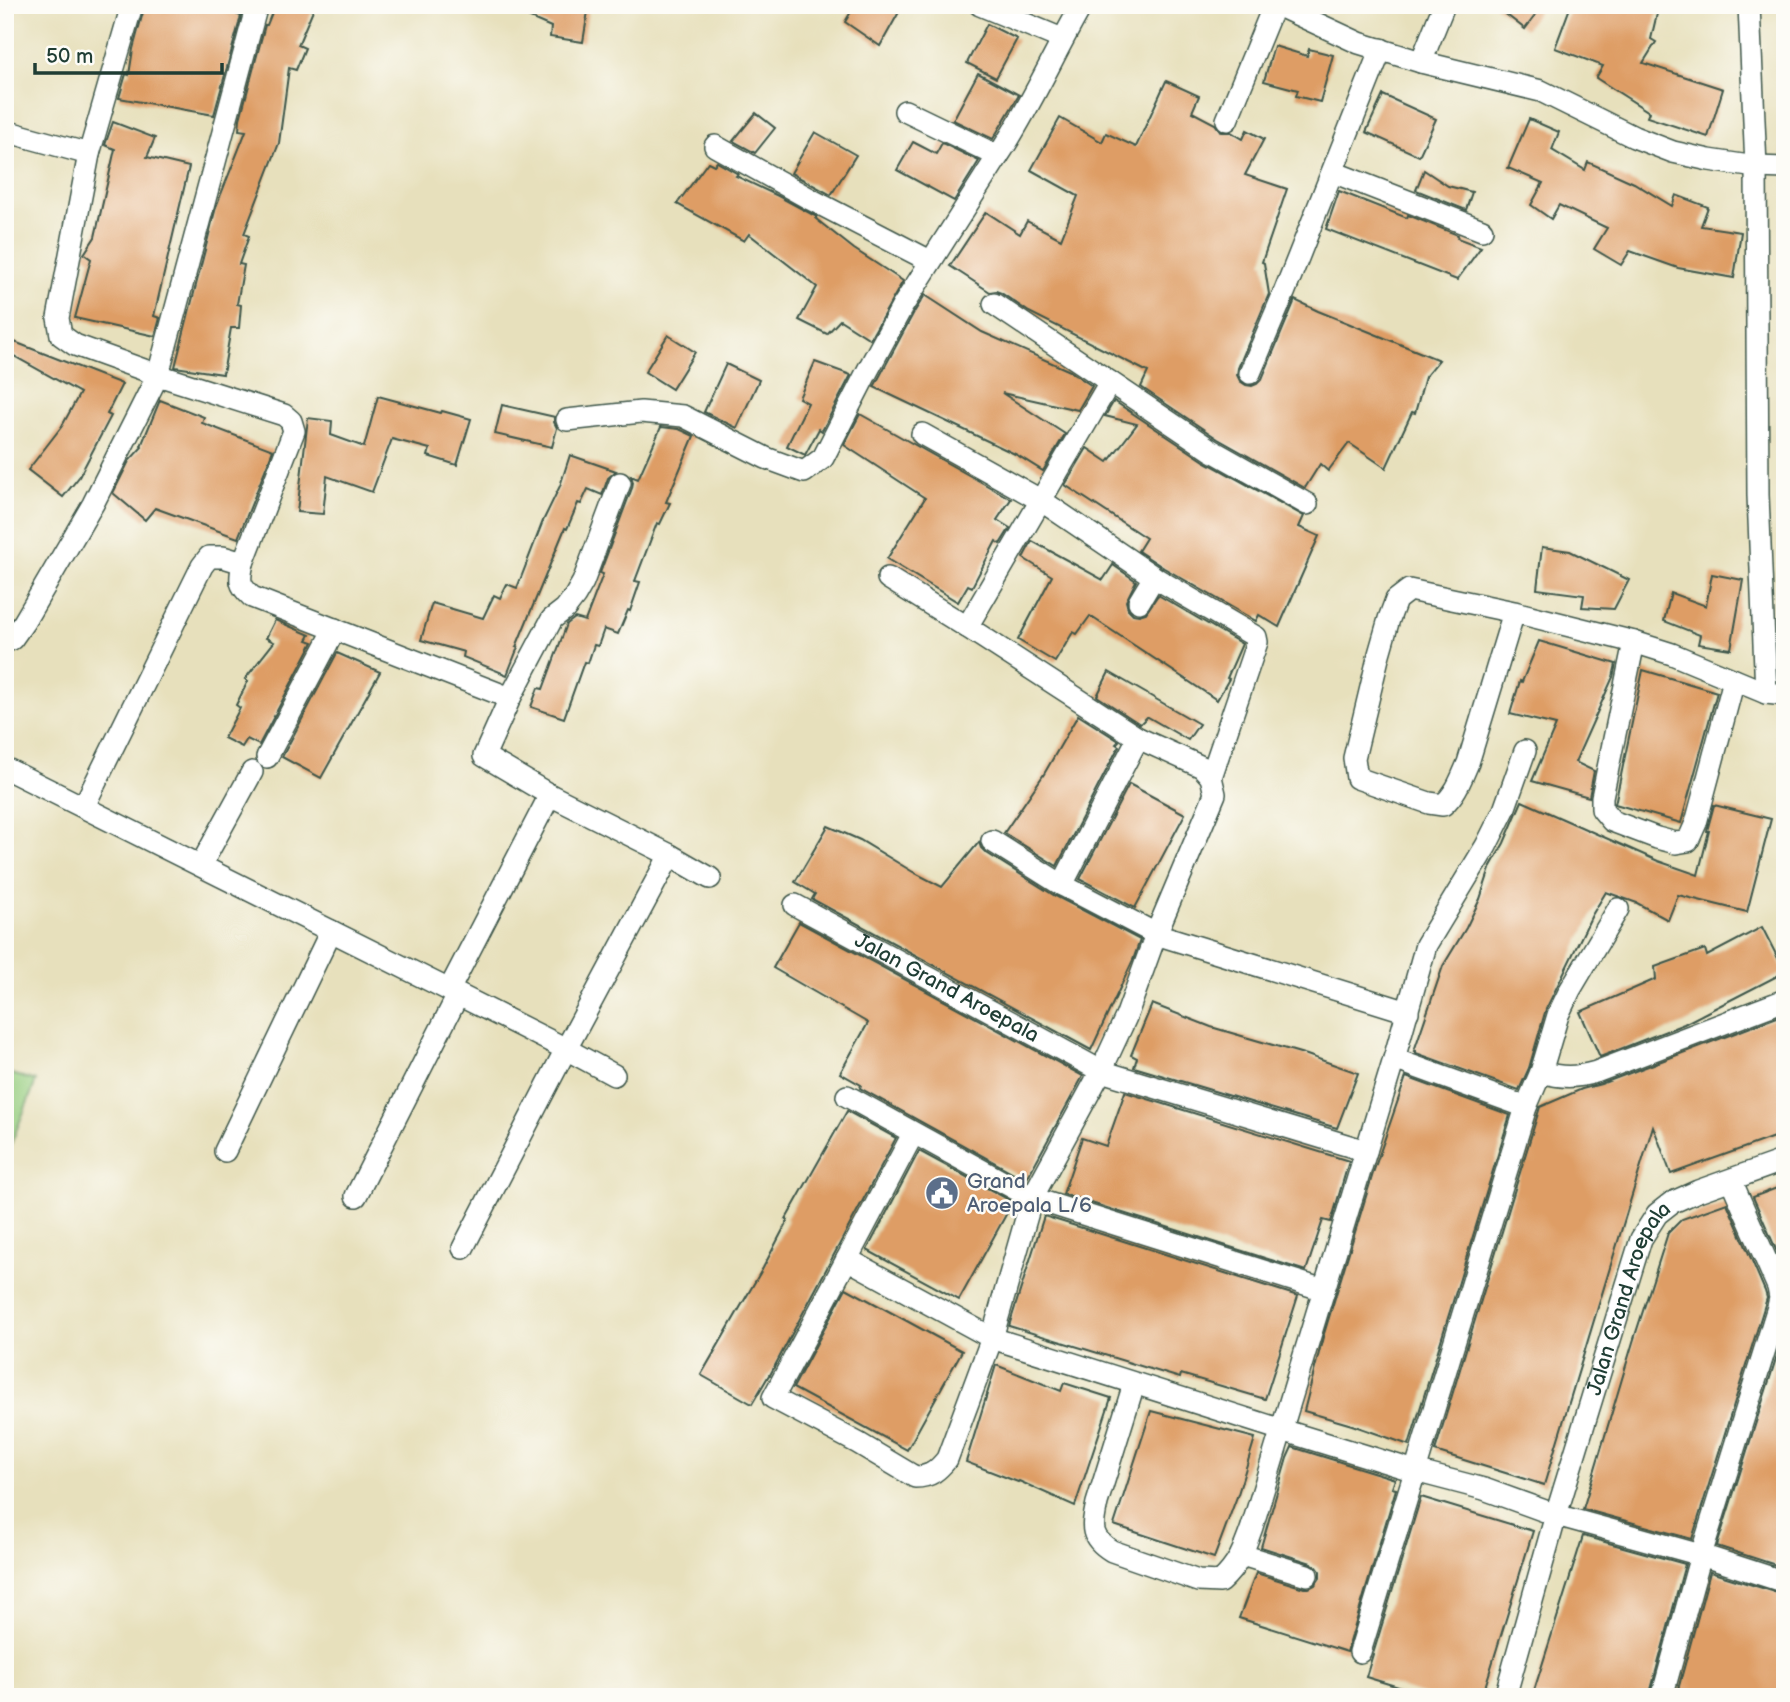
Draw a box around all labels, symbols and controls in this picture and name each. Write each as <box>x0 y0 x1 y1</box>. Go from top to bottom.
scale bar <box>35 32 222 76</box>
text: 50 m <box>46 44 93 69</box>
street label: Jalan Grand Aroepala <box>850 928 1043 1048</box>
place label: Grand Aroepala L/6 <box>967 1169 1092 1218</box>
public building icon: Grand Aroepala L/6 <box>923 1174 961 1212</box>
street label: Jalan Grand Aroepala <box>1582 1196 1676 1398</box>

